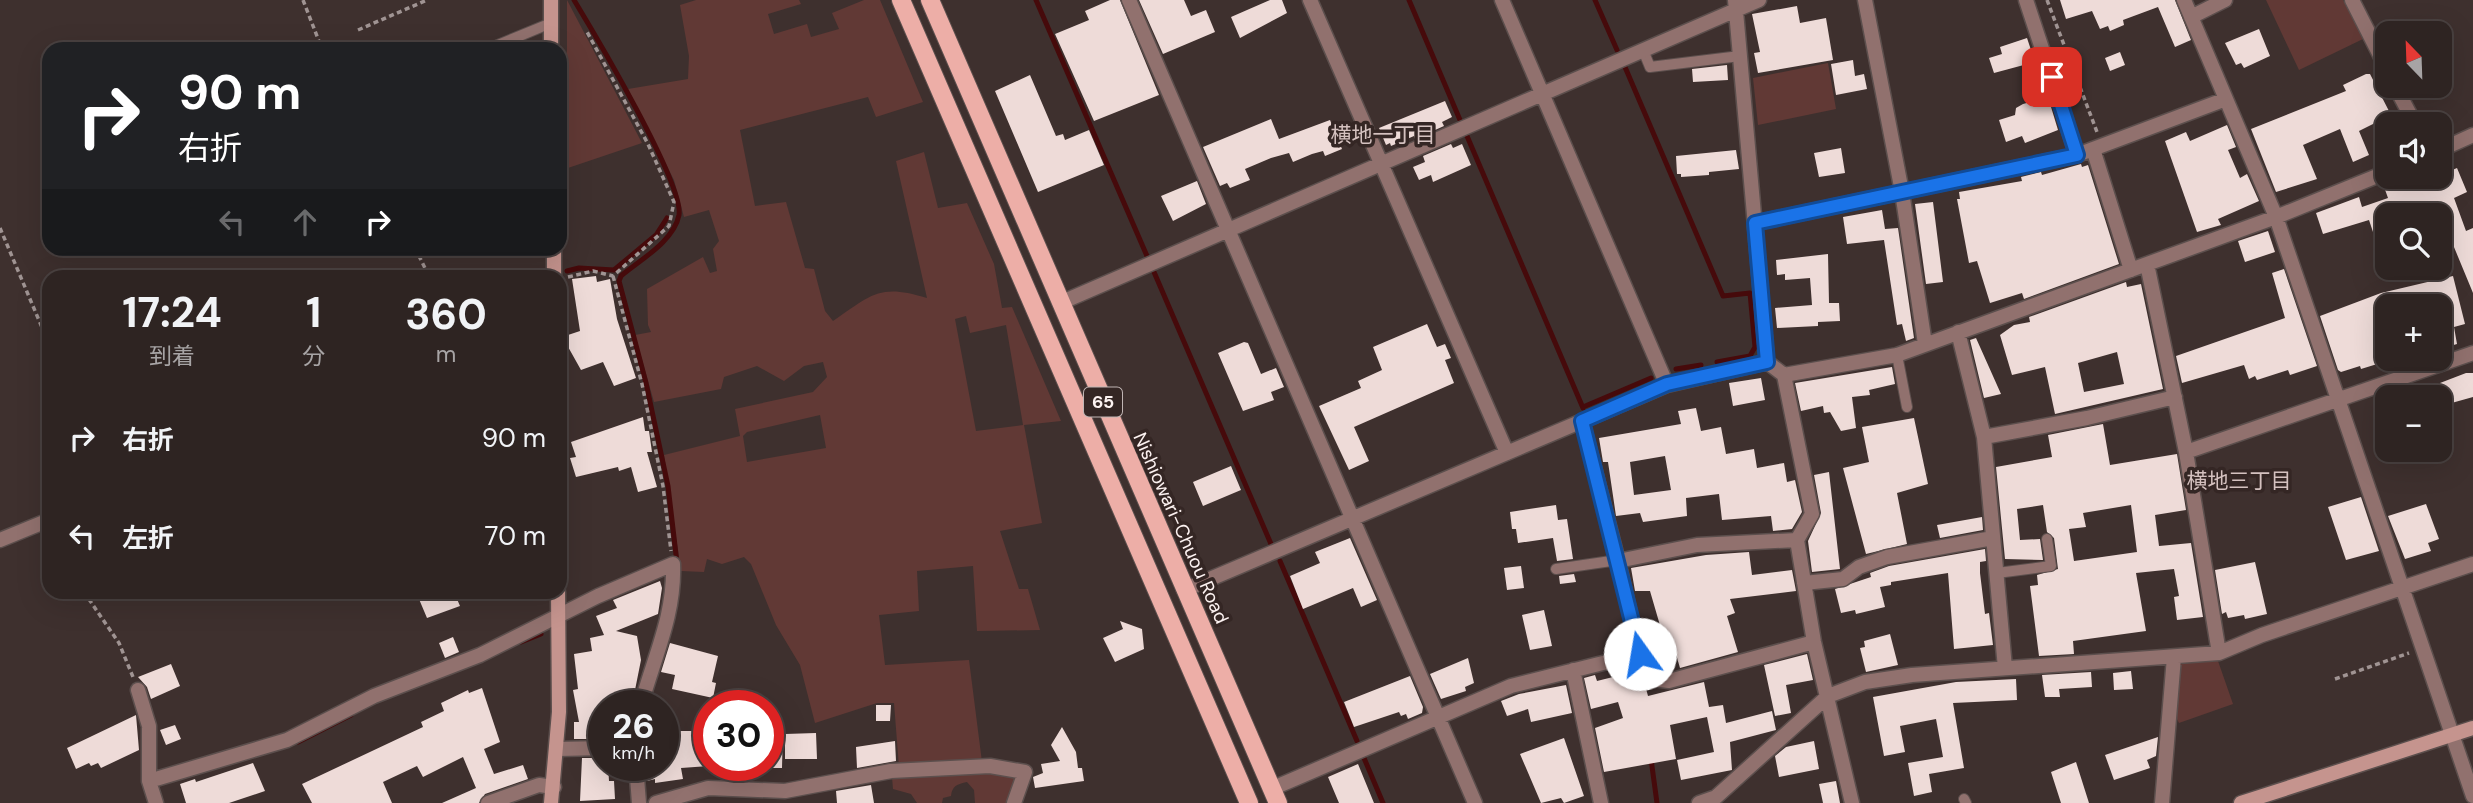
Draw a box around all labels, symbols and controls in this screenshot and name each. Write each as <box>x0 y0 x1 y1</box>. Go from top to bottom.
north arrow <box>2375 21 2452 98</box>
map controls <box>2375 21 2452 462</box>
pin <box>2022 47 2082 107</box>
icon: arrive <box>2033 58 2071 96</box>
text: 90 m <box>178 60 301 124</box>
icon: right <box>63 70 154 161</box>
button: sound <box>2375 112 2452 189</box>
district label: 横地一丁目 <box>1331 121 1436 149</box>
text: 右折 <box>178 127 242 169</box>
icon: left <box>213 203 251 241</box>
icon: ahead <box>286 203 324 241</box>
icon: right <box>359 203 397 241</box>
button: search <box>2375 203 2452 280</box>
text: 17:24 <box>122 285 222 340</box>
text: 1 <box>306 285 321 340</box>
text: 360 <box>405 287 487 342</box>
button: + <box>2375 294 2452 371</box>
text: m <box>436 339 456 369</box>
text: 到着 <box>149 341 195 371</box>
text: 分 <box>302 341 325 371</box>
button: − <box>2375 385 2452 462</box>
road number: 65 <box>1084 388 1122 416</box>
icon: right <box>63 419 101 457</box>
text: 90 m <box>482 421 546 455</box>
text: 右折 <box>122 423 174 457</box>
street label: Nishiowari-Chuou Road <box>1128 428 1234 628</box>
district label: 横地三丁目 <box>2187 467 2292 495</box>
icon: left <box>63 517 101 555</box>
text: 70 m <box>485 519 546 553</box>
text: 左折 <box>122 521 174 555</box>
position arrow <box>1603 617 1677 691</box>
speed limit sign: 30 <box>693 690 784 781</box>
text: 26 <box>612 703 655 749</box>
text: km/h <box>612 741 655 765</box>

